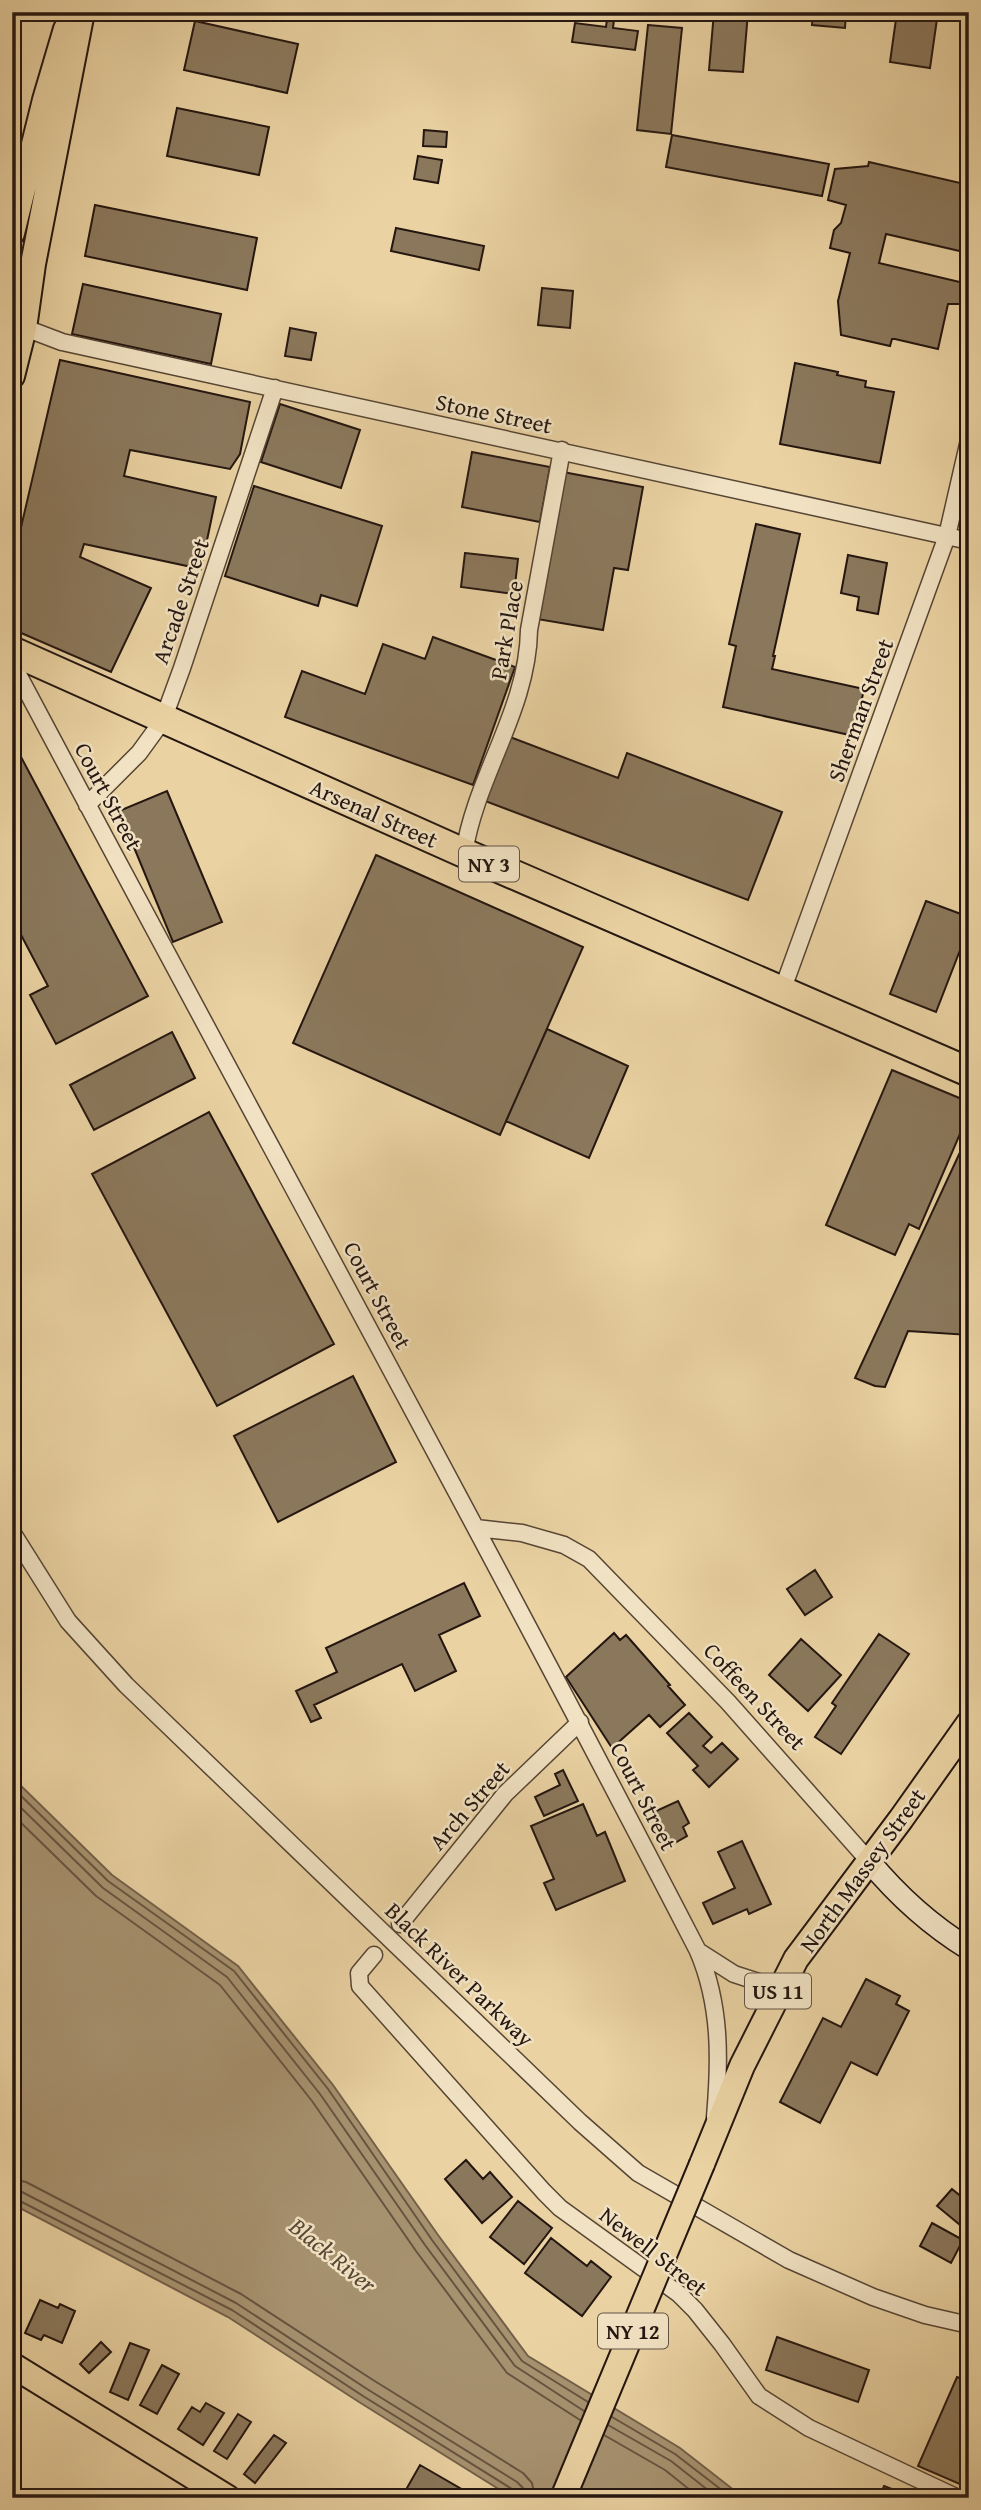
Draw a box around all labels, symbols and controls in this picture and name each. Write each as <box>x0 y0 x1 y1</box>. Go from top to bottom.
street label: Stone Street <box>433 385 555 441</box>
street label: Arcade Street <box>143 534 217 668</box>
street label: Park Place <box>481 578 531 682</box>
street label: Sherman Street <box>819 634 901 786</box>
street label: Court Street <box>67 736 151 856</box>
street label: Arsenal Street <box>305 770 443 856</box>
road number: NY 3 <box>459 846 519 882</box>
street label: Court Street <box>336 1235 420 1355</box>
street label: Coffeen Street <box>696 1635 814 1757</box>
street label: Court Street <box>603 1736 685 1856</box>
street label: Arch Street <box>421 1753 517 1857</box>
street label: North Massey Street <box>791 1781 933 1959</box>
street label: Black River Parkway <box>378 1894 542 2054</box>
road number: US 11 <box>745 1974 811 2008</box>
street label: Newell Street <box>593 2198 715 2304</box>
water label: Black River <box>281 2209 385 2302</box>
road number: NY 12 <box>598 2314 668 2348</box>

